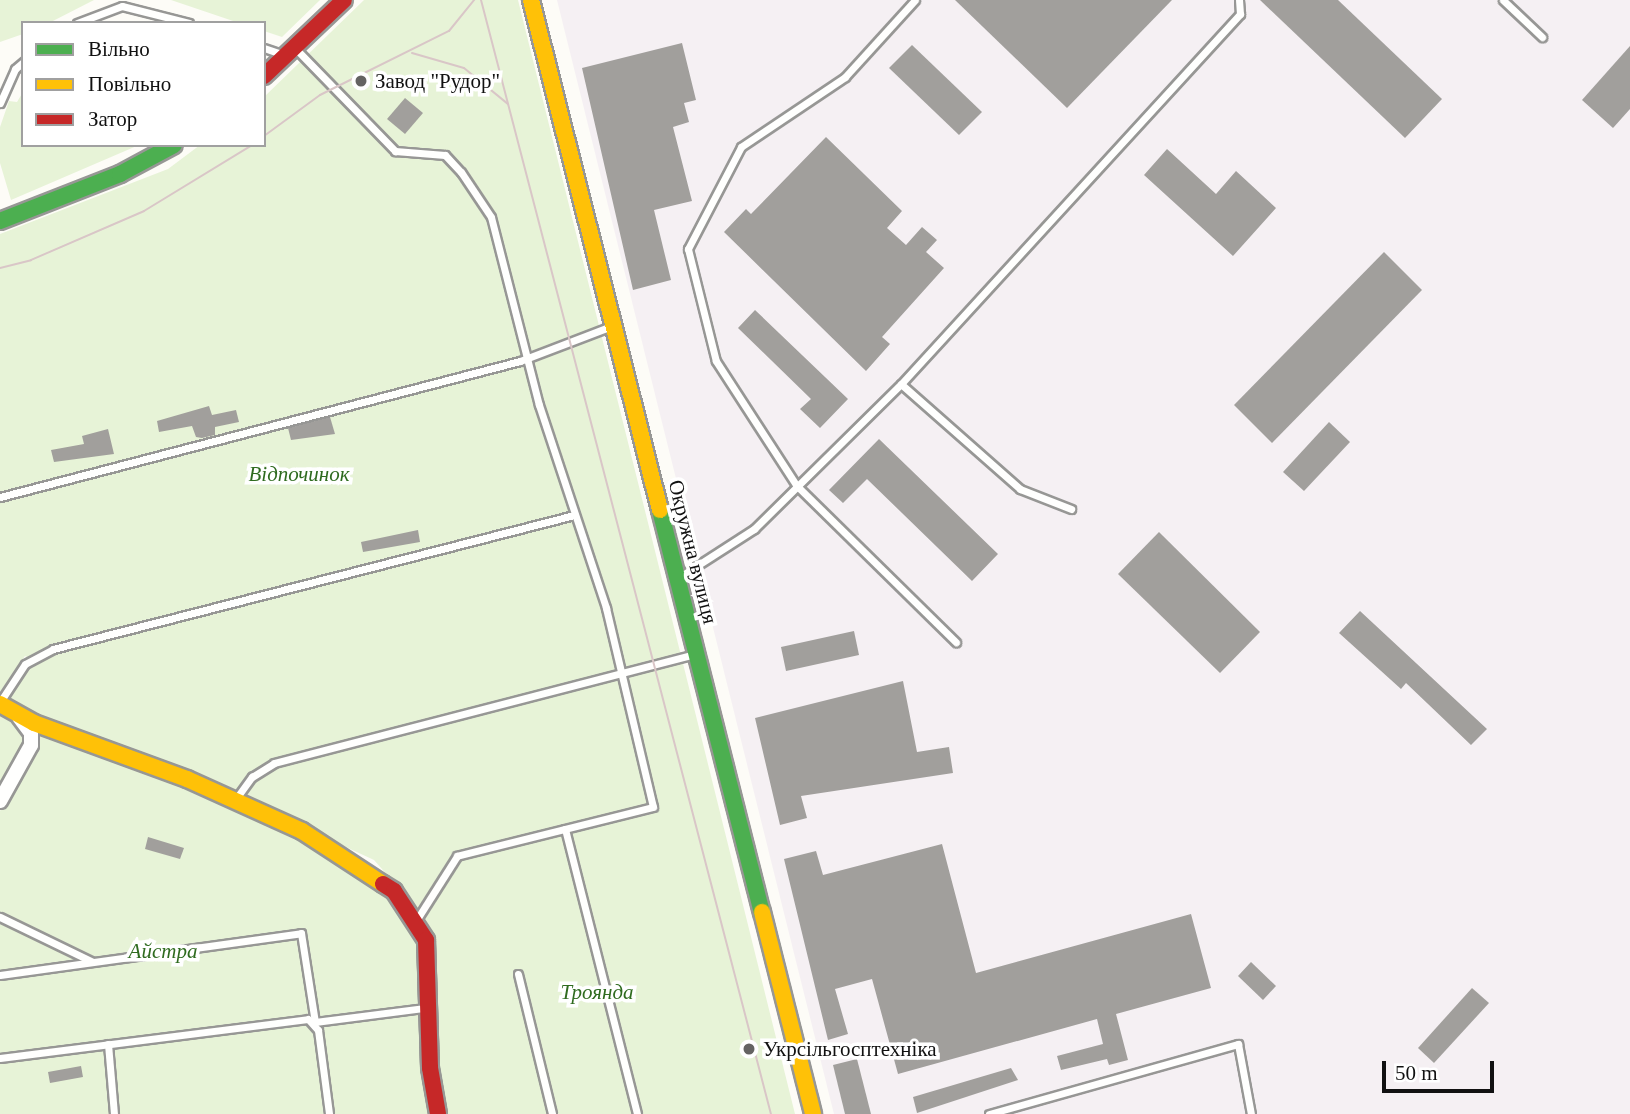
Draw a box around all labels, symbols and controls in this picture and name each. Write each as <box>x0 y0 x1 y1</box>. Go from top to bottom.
legend <box>21 21 266 147</box>
text: Вільно <box>88 37 150 61</box>
place label: Завод "Рудор" <box>375 68 500 94</box>
text: Повільно <box>88 72 171 96</box>
marker: Завод "Рудор" <box>353 73 369 89</box>
text: Затор <box>88 107 137 131</box>
park label: Відпочинок <box>248 461 350 487</box>
street label: Окружна вулиця <box>663 477 723 627</box>
park label: Айстра <box>129 938 197 964</box>
park label: Троянда <box>560 979 634 1005</box>
place label: Укрсільгосптехніка <box>763 1036 937 1062</box>
marker: Укрсільгосптехніка <box>741 1041 757 1057</box>
scale bar <box>1385 1048 1497 1092</box>
text: 50 m <box>1395 1061 1438 1085</box>

